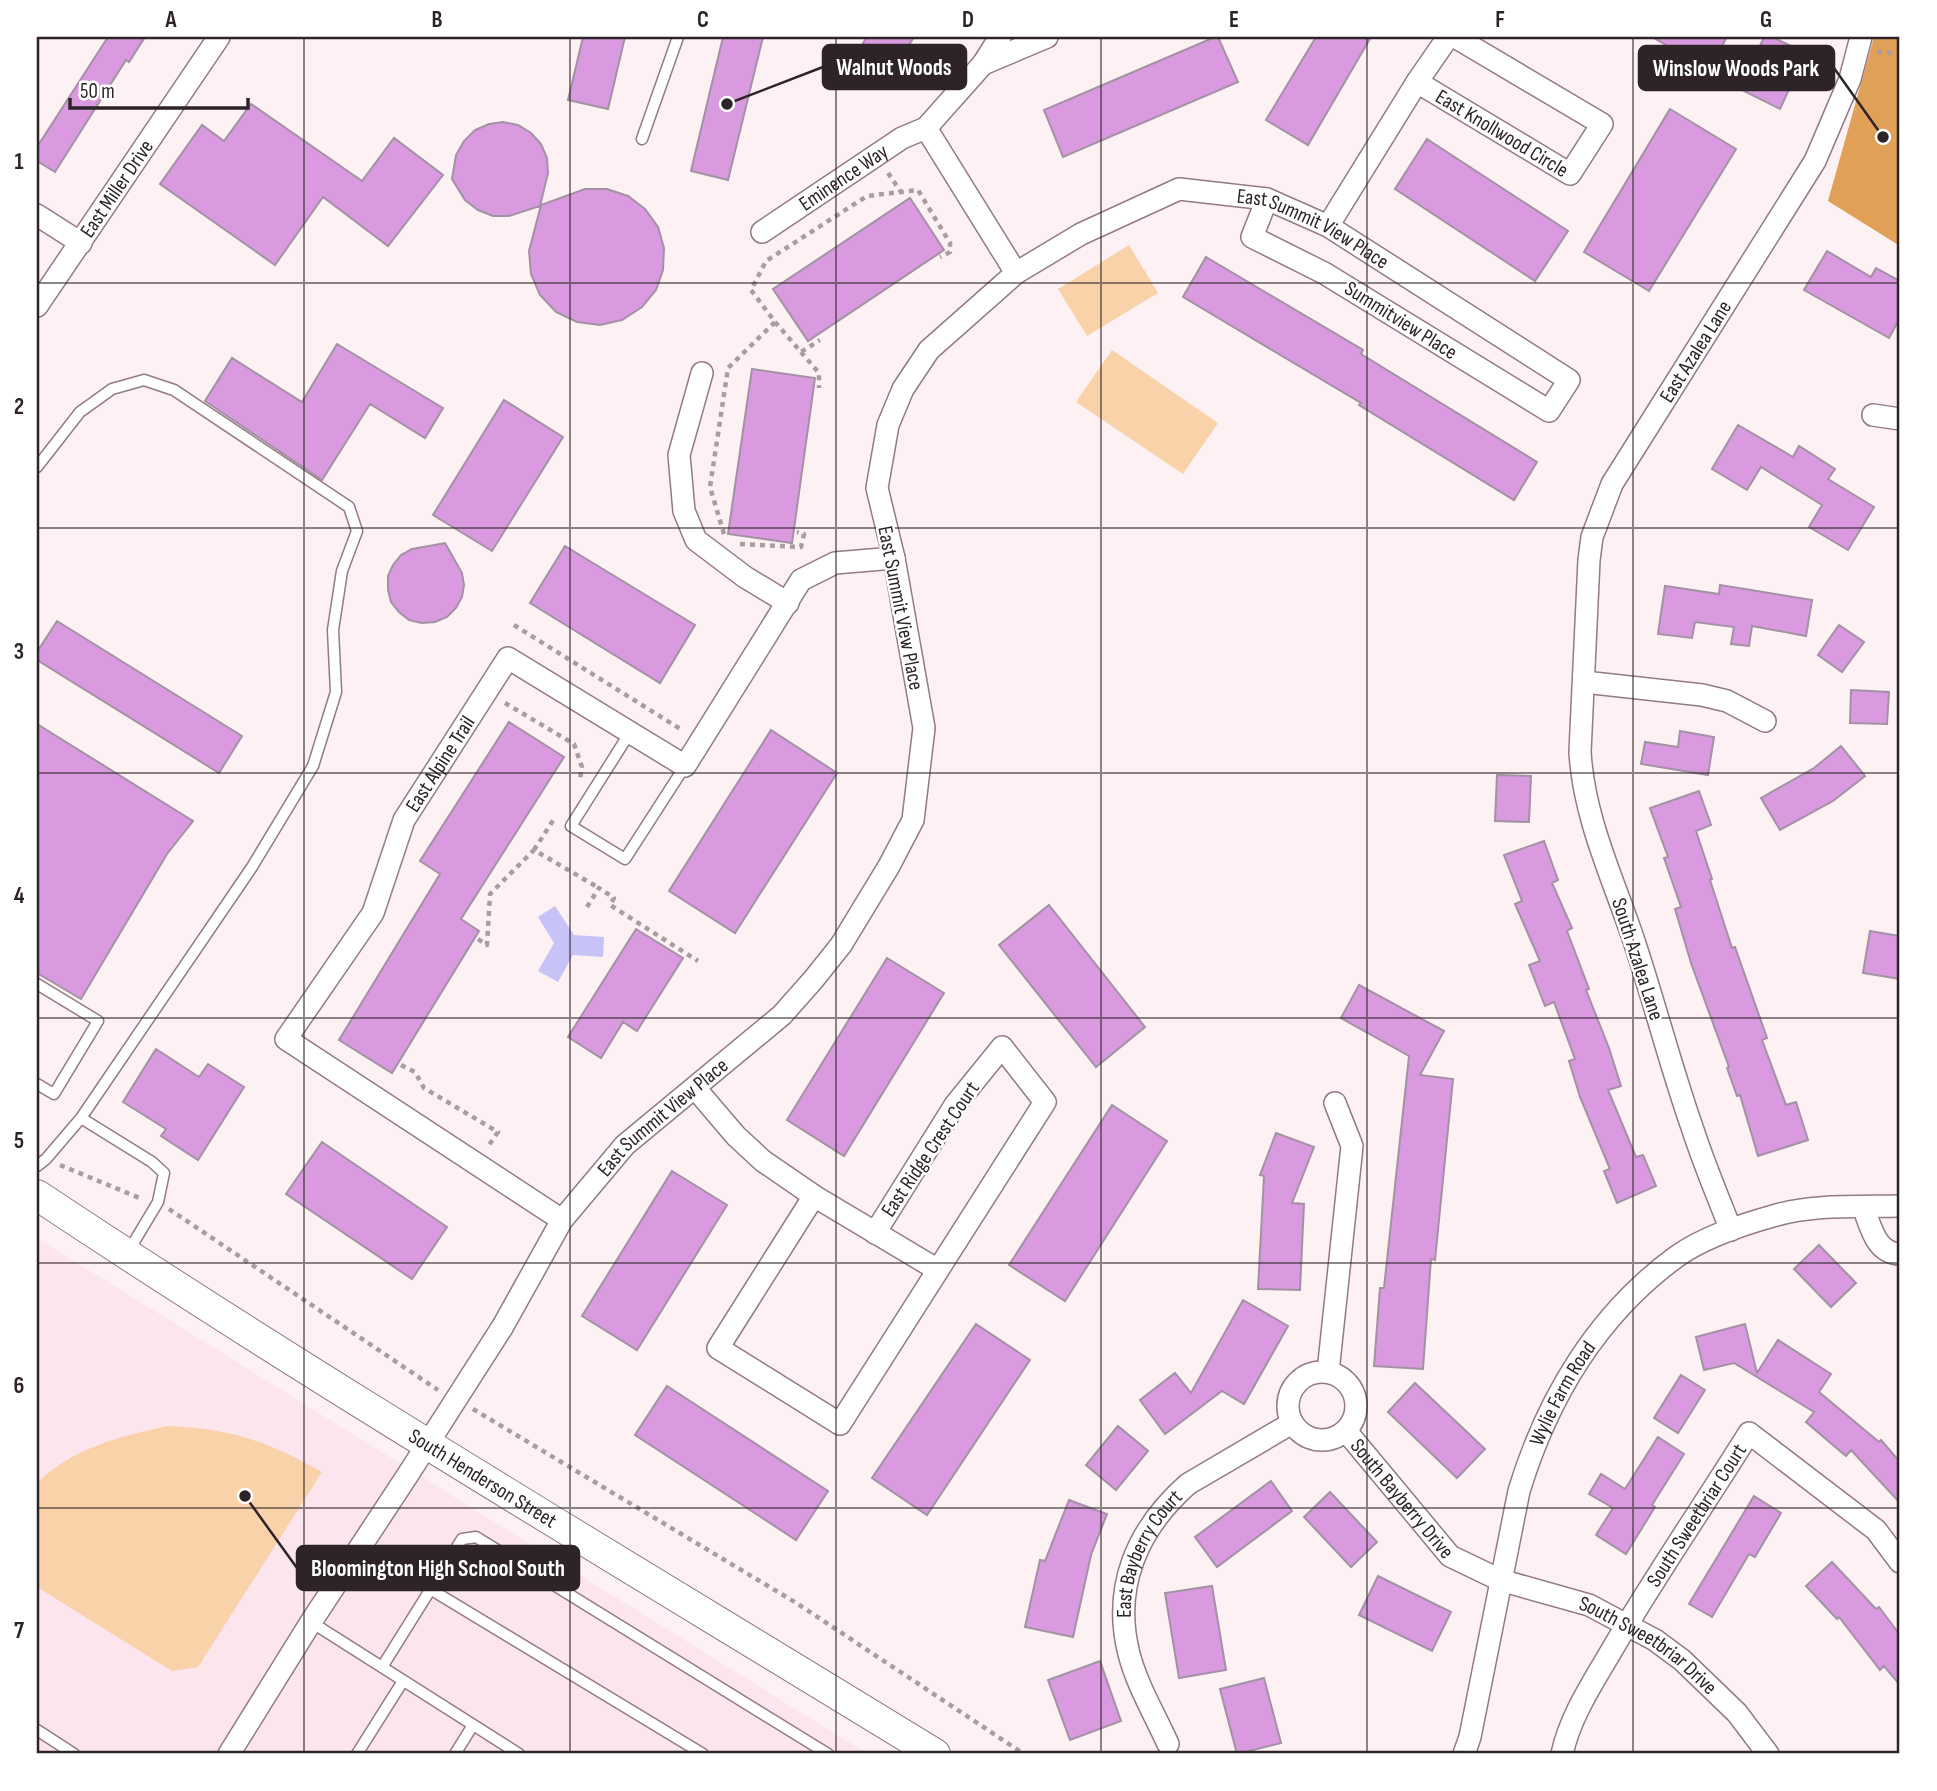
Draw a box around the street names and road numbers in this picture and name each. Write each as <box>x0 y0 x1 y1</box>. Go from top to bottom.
street label: East Knollwood Circle <box>1431 84 1573 183</box>
street label: East Miller Drive <box>75 135 159 242</box>
street label: Eminence Way <box>794 139 893 217</box>
street label: East Summit View Place <box>1236 184 1393 275</box>
street label: Summitview Place <box>1340 276 1462 365</box>
street label: East Azalea Lane <box>1654 296 1737 407</box>
street label: East Summit View Place <box>872 524 929 692</box>
street label: East Alpine Trail <box>401 711 480 817</box>
street label: South Azalea Lane <box>1606 895 1669 1023</box>
street label: East Summit View Place <box>592 1053 733 1182</box>
street label: East Ridge Crest Court <box>876 1077 985 1222</box>
street label: Wylie Farm Road <box>1524 1336 1601 1449</box>
street label: South Henderson Street <box>404 1424 561 1533</box>
street label: South Bayberry Drive <box>1345 1434 1459 1564</box>
street label: South Sweetbriar Court <box>1642 1439 1752 1592</box>
street label: East Bayberry Court <box>1112 1485 1187 1618</box>
street label: South Sweetbriar Drive <box>1576 1591 1722 1700</box>

